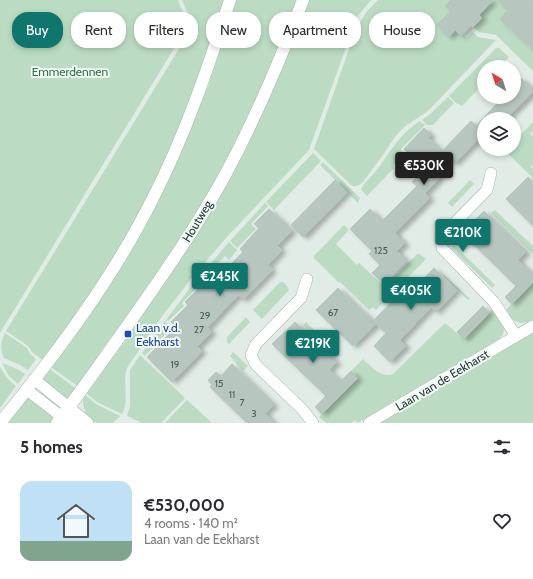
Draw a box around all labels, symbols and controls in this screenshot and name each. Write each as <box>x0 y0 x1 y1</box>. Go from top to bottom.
chip: Buy <box>12 12 63 48</box>
chip: Rent <box>71 12 126 48</box>
chip: Filters <box>134 12 198 48</box>
chip: New <box>206 12 261 48</box>
chip: Apartment <box>269 12 361 48</box>
chip: House <box>369 12 435 48</box>
north arrow <box>477 60 521 104</box>
map controls <box>477 60 521 156</box>
park label: Emmerdennen <box>32 64 109 79</box>
button: layers <box>477 112 521 156</box>
pin: €530K <box>396 152 452 186</box>
text: €530K <box>404 157 444 173</box>
street label: Houtweg <box>179 197 216 245</box>
pin: €210K <box>435 219 491 253</box>
text: €210K <box>444 224 482 240</box>
house number: 125 <box>374 244 388 257</box>
pin: €245K <box>192 263 248 297</box>
text: €245K <box>201 268 239 284</box>
pin: €405K <box>383 277 439 311</box>
text: €405K <box>391 282 431 298</box>
house number: 67 <box>328 306 338 319</box>
house number: 29 <box>200 309 211 322</box>
place label: Laan v.d. Eekharst <box>136 320 180 349</box>
house number: 27 <box>194 323 204 336</box>
marker: Laan v.d. Eekharst <box>123 329 133 339</box>
pin: €219K <box>285 330 341 364</box>
text: €219K <box>295 335 331 351</box>
street label: Laan van de Eekharst <box>392 346 492 414</box>
house number: 19 <box>171 358 180 371</box>
house number: 15 <box>215 377 223 390</box>
house number: 11 <box>229 388 235 401</box>
house number: 7 <box>239 396 245 409</box>
house number: 3 <box>251 407 257 420</box>
icon: filters <box>491 436 513 458</box>
text: 5 homes <box>20 437 83 457</box>
text: €530,000 <box>144 495 225 515</box>
icon: home <box>52 497 100 545</box>
icon: heart <box>491 510 513 532</box>
text: 4 rooms · 140 m² <box>144 515 238 531</box>
text: Laan van de Eekharst <box>144 531 259 547</box>

